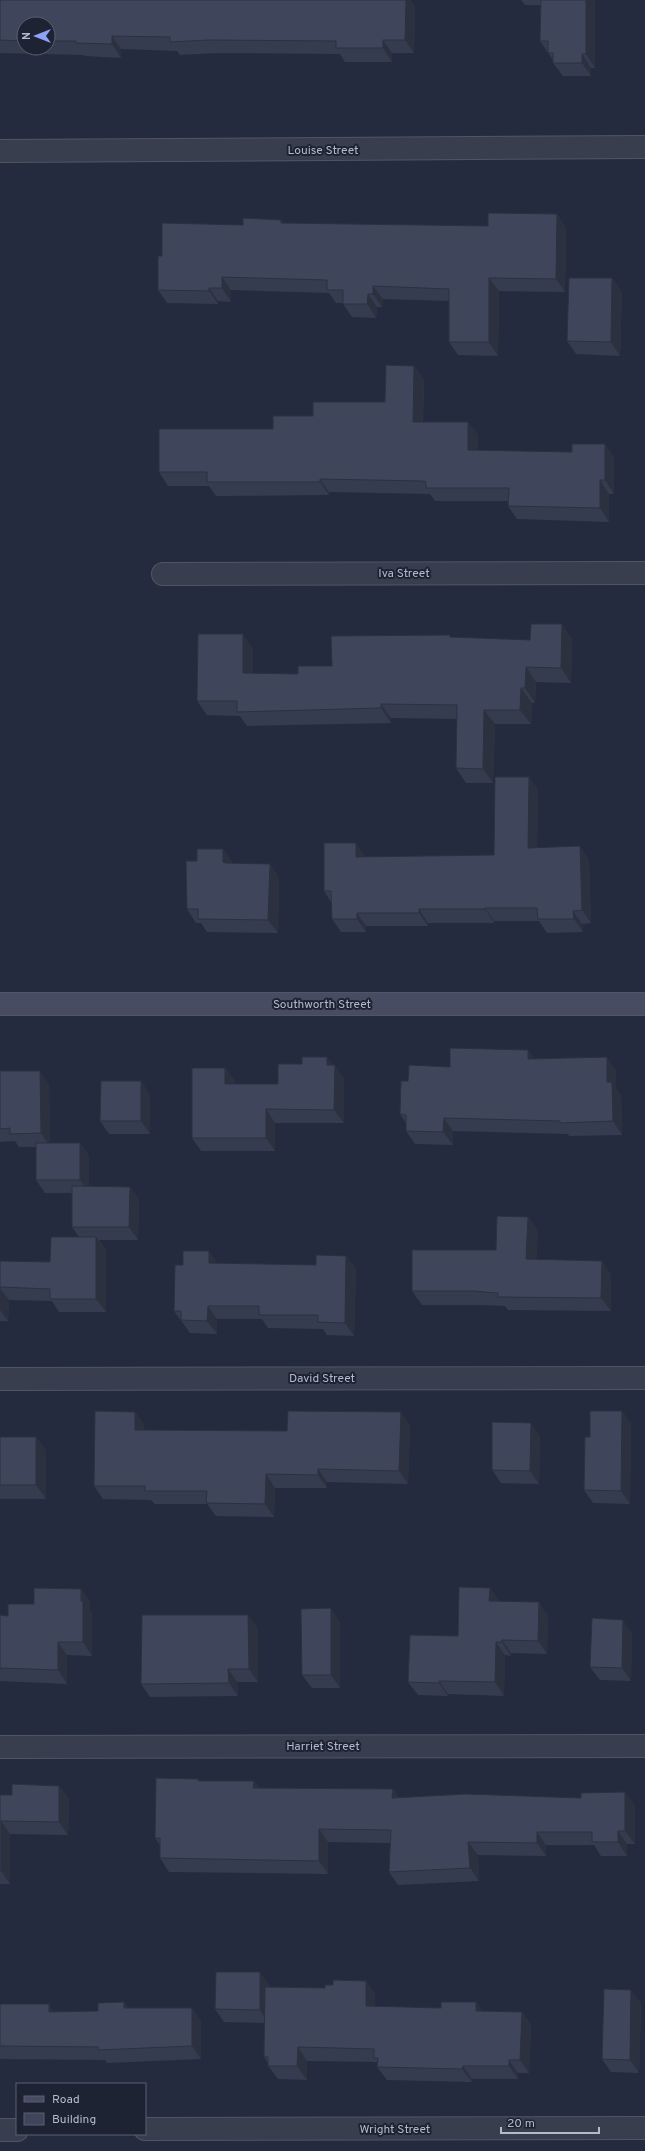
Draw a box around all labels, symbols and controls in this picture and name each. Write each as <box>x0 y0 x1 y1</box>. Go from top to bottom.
north arrow <box>16 16 56 56</box>
text: N <box>20 32 34 40</box>
street label: Louise Street <box>287 143 359 159</box>
street label: Iva Street <box>378 566 430 582</box>
street label: Southworth Street <box>273 997 371 1013</box>
street label: David Street <box>289 1371 355 1387</box>
street label: Harriet Street <box>286 1739 360 1755</box>
legend <box>16 2083 146 2135</box>
text: Road <box>52 2092 80 2108</box>
scale bar <box>501 2109 599 2135</box>
text: Building <box>52 2112 96 2128</box>
text: 20 m <box>507 2116 535 2132</box>
street label: Wright Street <box>360 2122 430 2138</box>

